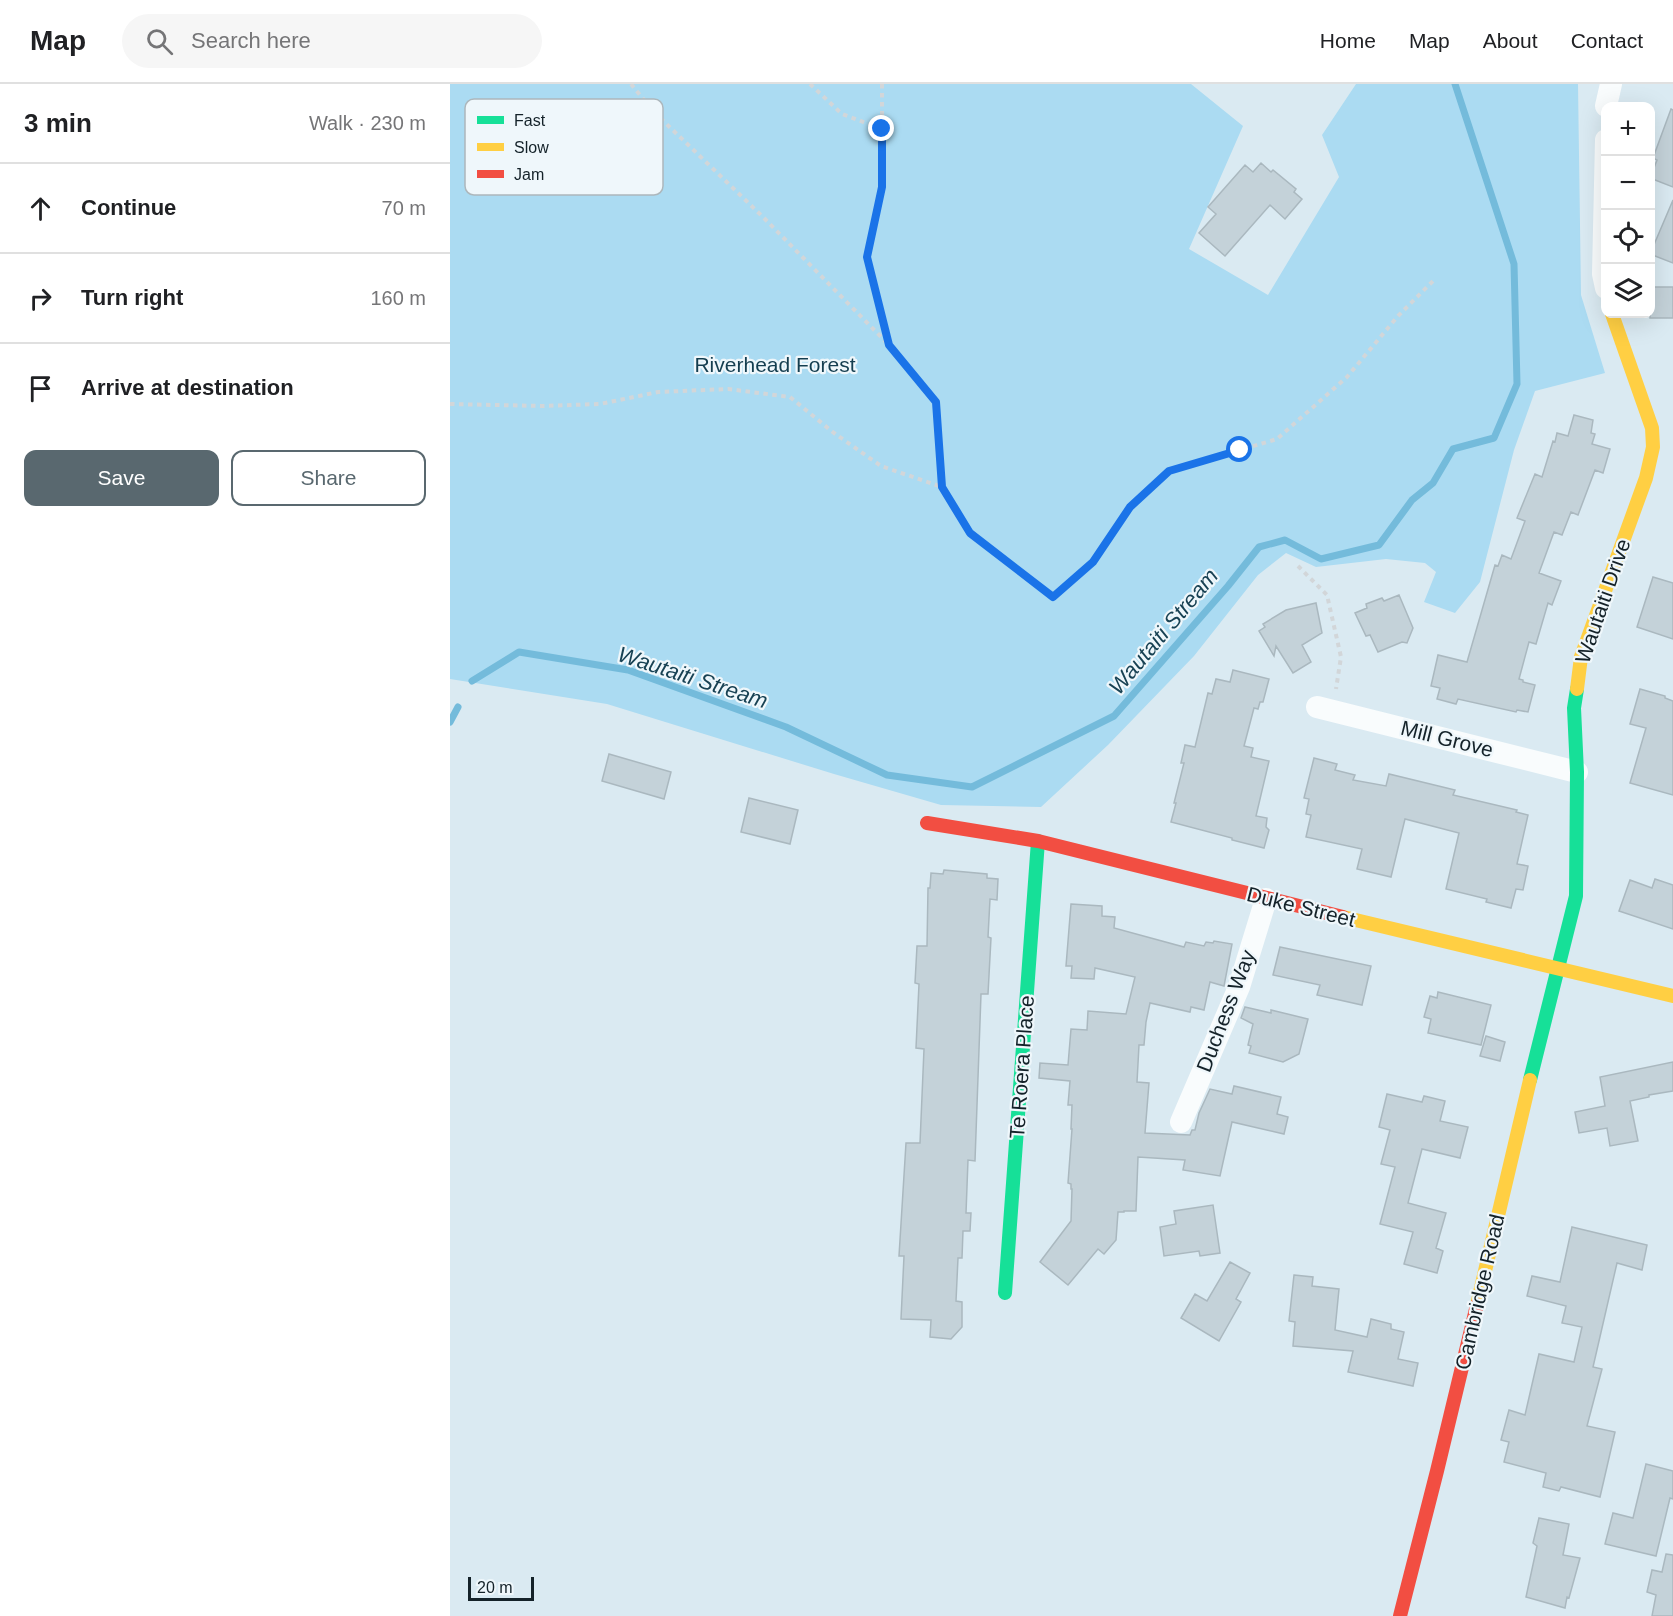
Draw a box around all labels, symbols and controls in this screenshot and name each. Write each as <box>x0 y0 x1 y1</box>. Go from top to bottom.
search box <box>122 14 542 68</box>
text: Map <box>30 25 86 56</box>
icon: search <box>143 25 176 58</box>
text: Search here <box>191 28 311 53</box>
text: Home <box>1320 29 1376 52</box>
text: Map <box>1409 29 1450 52</box>
text: About <box>1483 29 1538 52</box>
text: Contact <box>1571 29 1643 52</box>
legend <box>465 99 663 195</box>
map controls <box>1601 102 1655 318</box>
button: + <box>1601 102 1655 156</box>
text: 3 min <box>24 108 92 138</box>
text: Walk · 230 m <box>309 112 426 134</box>
text: Fast <box>514 112 546 129</box>
route end <box>868 115 894 141</box>
text: Slow <box>514 139 549 156</box>
button: − <box>1601 156 1655 210</box>
text: Jam <box>514 166 544 183</box>
icon: ahead <box>24 192 57 225</box>
text: Continue <box>81 195 176 220</box>
text: 70 m <box>382 197 426 219</box>
button: locate <box>1601 210 1655 264</box>
button: layers <box>1601 264 1655 318</box>
icon: right <box>24 282 57 315</box>
text: Turn right <box>81 285 183 310</box>
text: 160 m <box>370 287 426 309</box>
park label: Riverhead Forest <box>694 353 856 376</box>
icon: arrive <box>24 372 57 405</box>
text: Arrive at destination <box>81 375 294 400</box>
route start <box>1226 436 1252 462</box>
button: Save <box>24 450 219 506</box>
button: Share <box>231 450 426 506</box>
street label: Wautaiti Drive <box>1571 536 1635 666</box>
water label: Wautaiti Stream <box>1104 563 1223 699</box>
water label: Wautaiti Stream <box>615 641 771 713</box>
street label: Mill Grove <box>1398 716 1496 761</box>
street label: Duke Street <box>1245 882 1358 931</box>
street label: Duchess Way <box>1192 946 1260 1075</box>
street label: Te Roera Place <box>1005 995 1038 1139</box>
street label: Cambridge Road <box>1450 1212 1509 1372</box>
scale bar <box>468 1574 534 1602</box>
text: 20 m <box>477 1579 513 1596</box>

